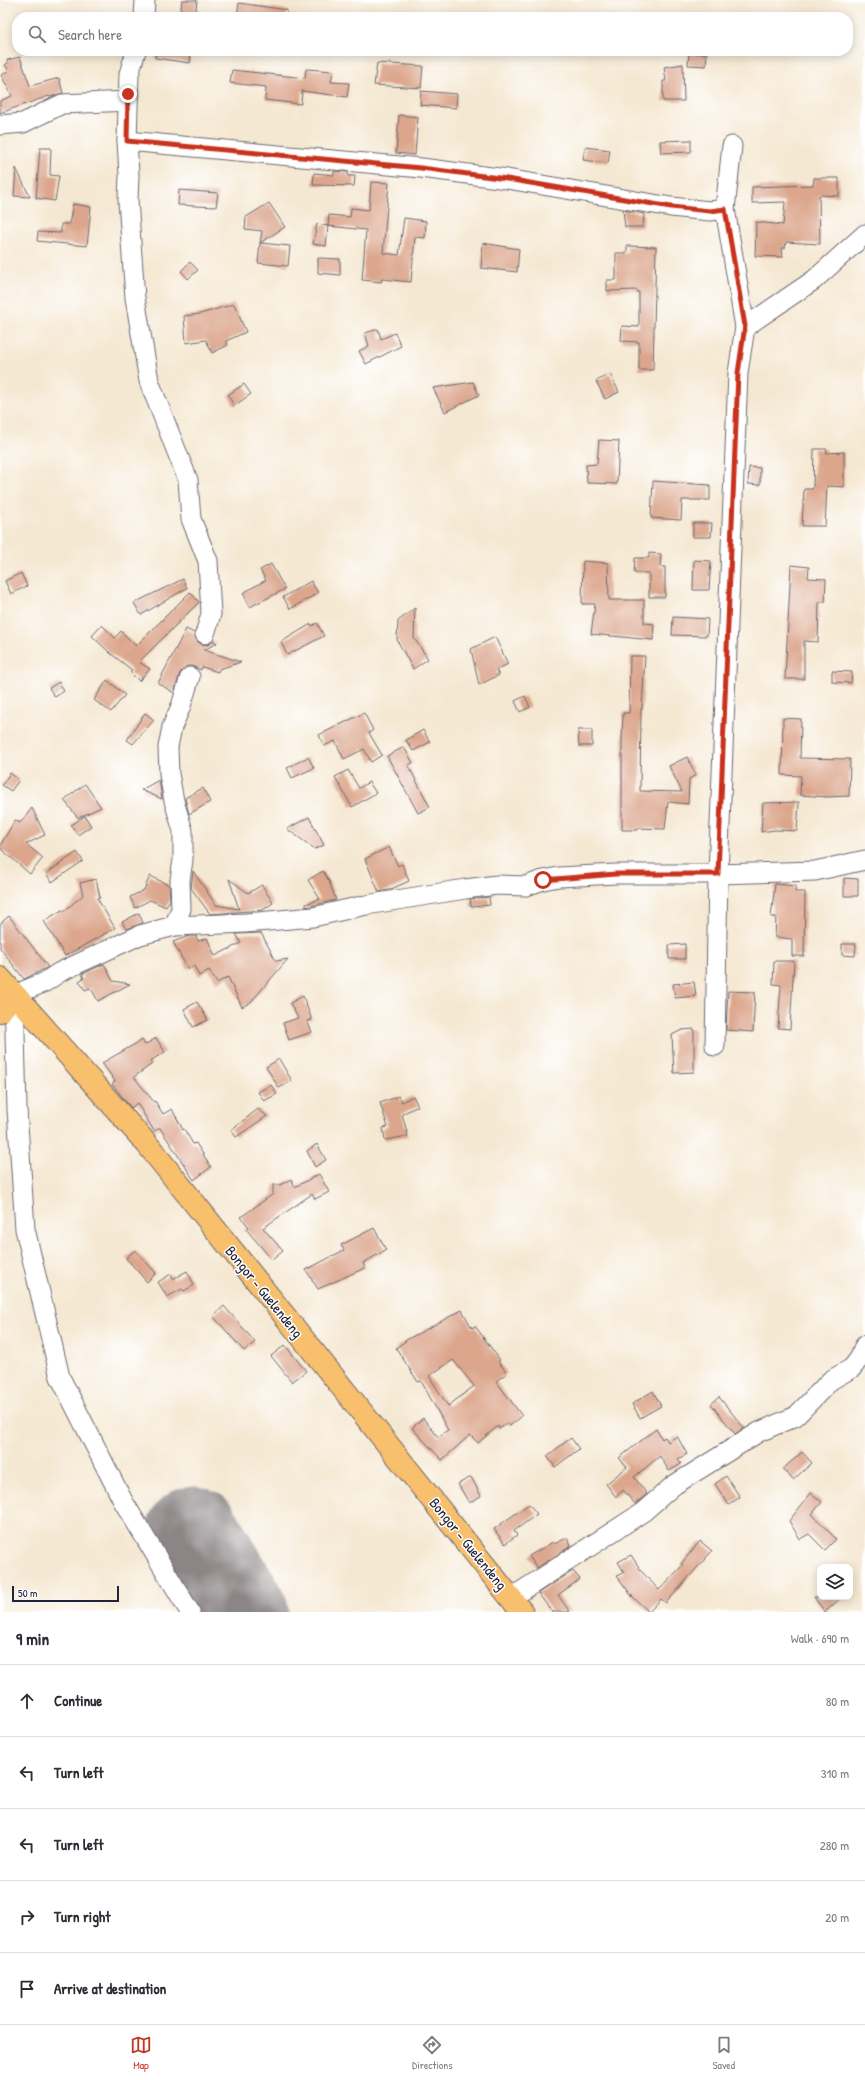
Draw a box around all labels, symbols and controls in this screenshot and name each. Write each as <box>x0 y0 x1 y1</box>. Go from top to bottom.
search box <box>12 12 853 56</box>
icon: search <box>26 23 48 45</box>
text: Search here <box>58 24 122 45</box>
route end <box>119 85 137 103</box>
route start <box>534 871 552 889</box>
street label: Bongor - Guelendeng <box>221 1241 308 1342</box>
street label: Bongor - Guelendeng <box>425 1493 512 1594</box>
map controls <box>817 1564 853 1600</box>
button: layers <box>817 1564 853 1600</box>
scale bar <box>12 1584 119 1603</box>
text: 50 m <box>18 1586 38 1600</box>
text: 9 min <box>16 1627 49 1650</box>
text: Walk · 690 m <box>791 1629 849 1647</box>
icon: ahead <box>16 1690 38 1712</box>
text: Continue <box>54 1690 102 1711</box>
text: 80 m <box>826 1692 849 1710</box>
icon: left <box>16 1762 38 1784</box>
text: Turn left <box>54 1762 104 1783</box>
text: 310 m <box>821 1764 849 1782</box>
icon: left <box>16 1834 38 1856</box>
text: Turn left <box>54 1834 104 1855</box>
text: 280 m <box>820 1836 849 1854</box>
icon: right <box>16 1906 38 1928</box>
text: Turn right <box>54 1906 110 1927</box>
text: 20 m <box>825 1908 849 1926</box>
icon: arrive <box>16 1978 38 2000</box>
text: Arrive at destination <box>54 1978 166 1999</box>
tab: Map <box>130 2034 152 2072</box>
tab: Directions <box>412 2034 453 2072</box>
tab: Saved <box>713 2034 735 2072</box>

